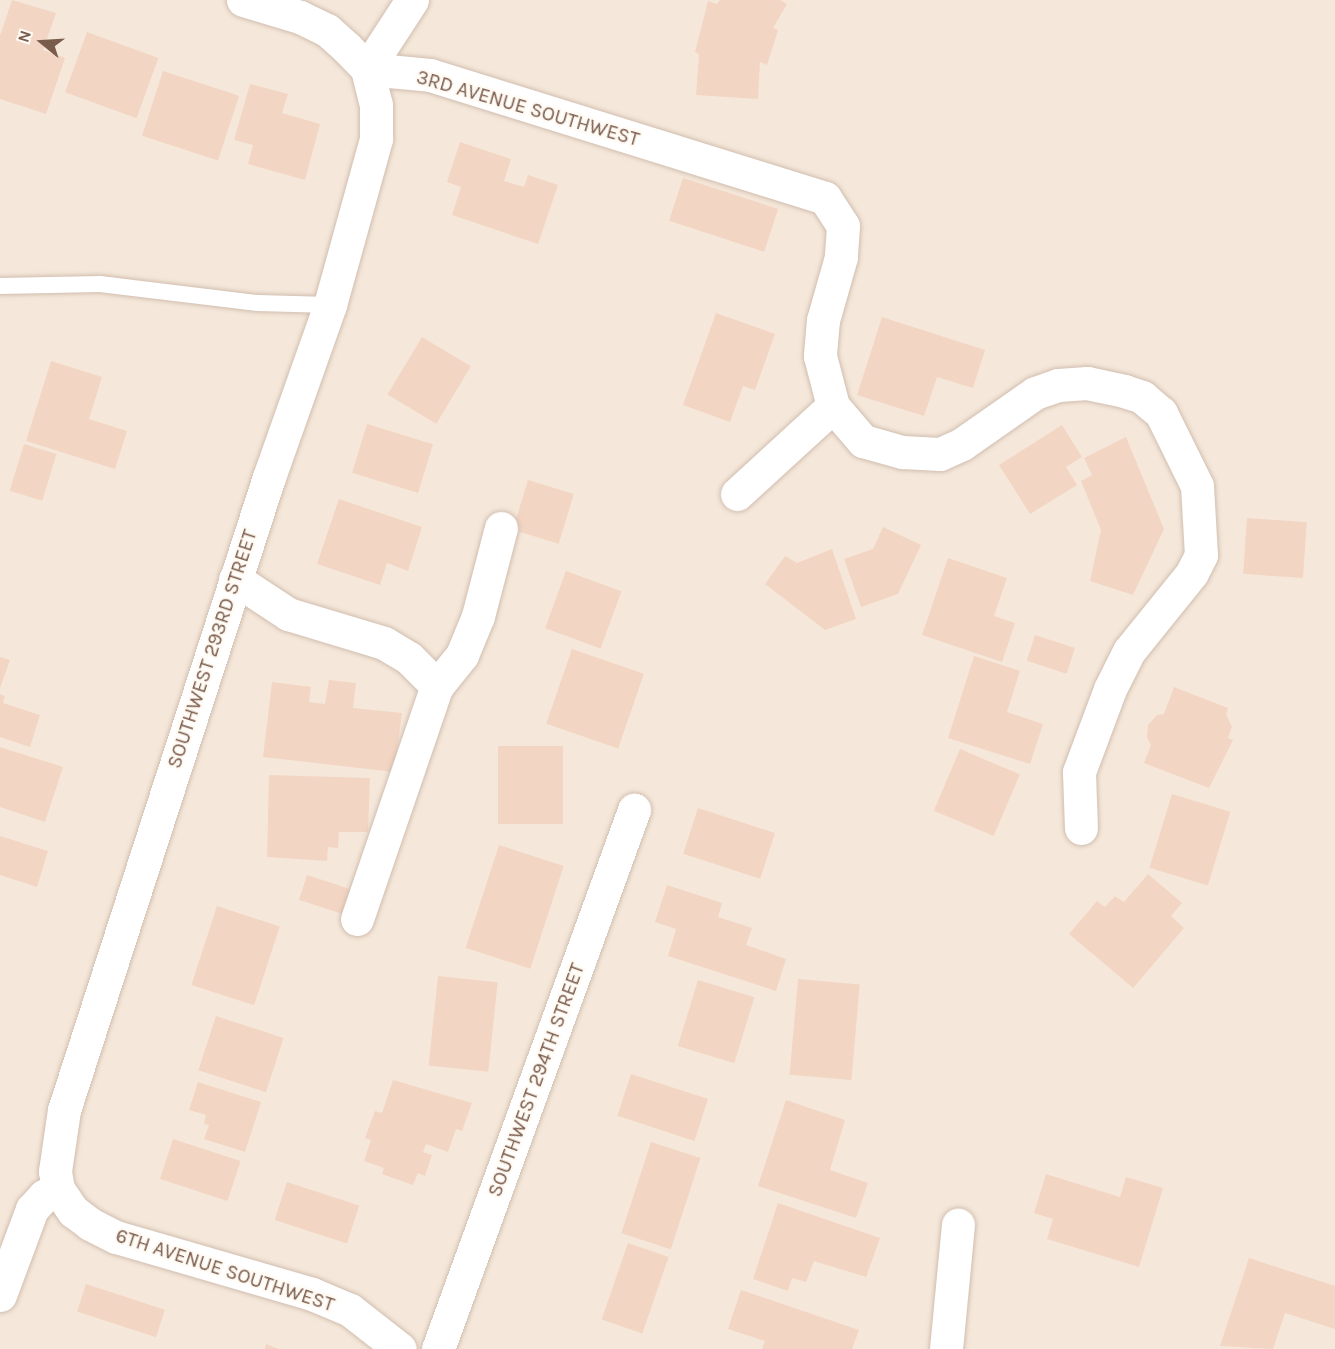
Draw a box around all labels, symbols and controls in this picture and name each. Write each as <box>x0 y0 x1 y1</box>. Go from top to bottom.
north arrow <box>12 12 72 72</box>
text: N <box>14 28 35 45</box>
street label: 3RD AVENUE SOUTHWEST <box>414 65 642 151</box>
street label: SOUTHWEST 293RD STREET <box>162 527 262 771</box>
street label: SOUTHWEST 294TH STREET <box>483 960 589 1200</box>
street label: 6TH AVENUE SOUTHWEST <box>113 1223 337 1317</box>

